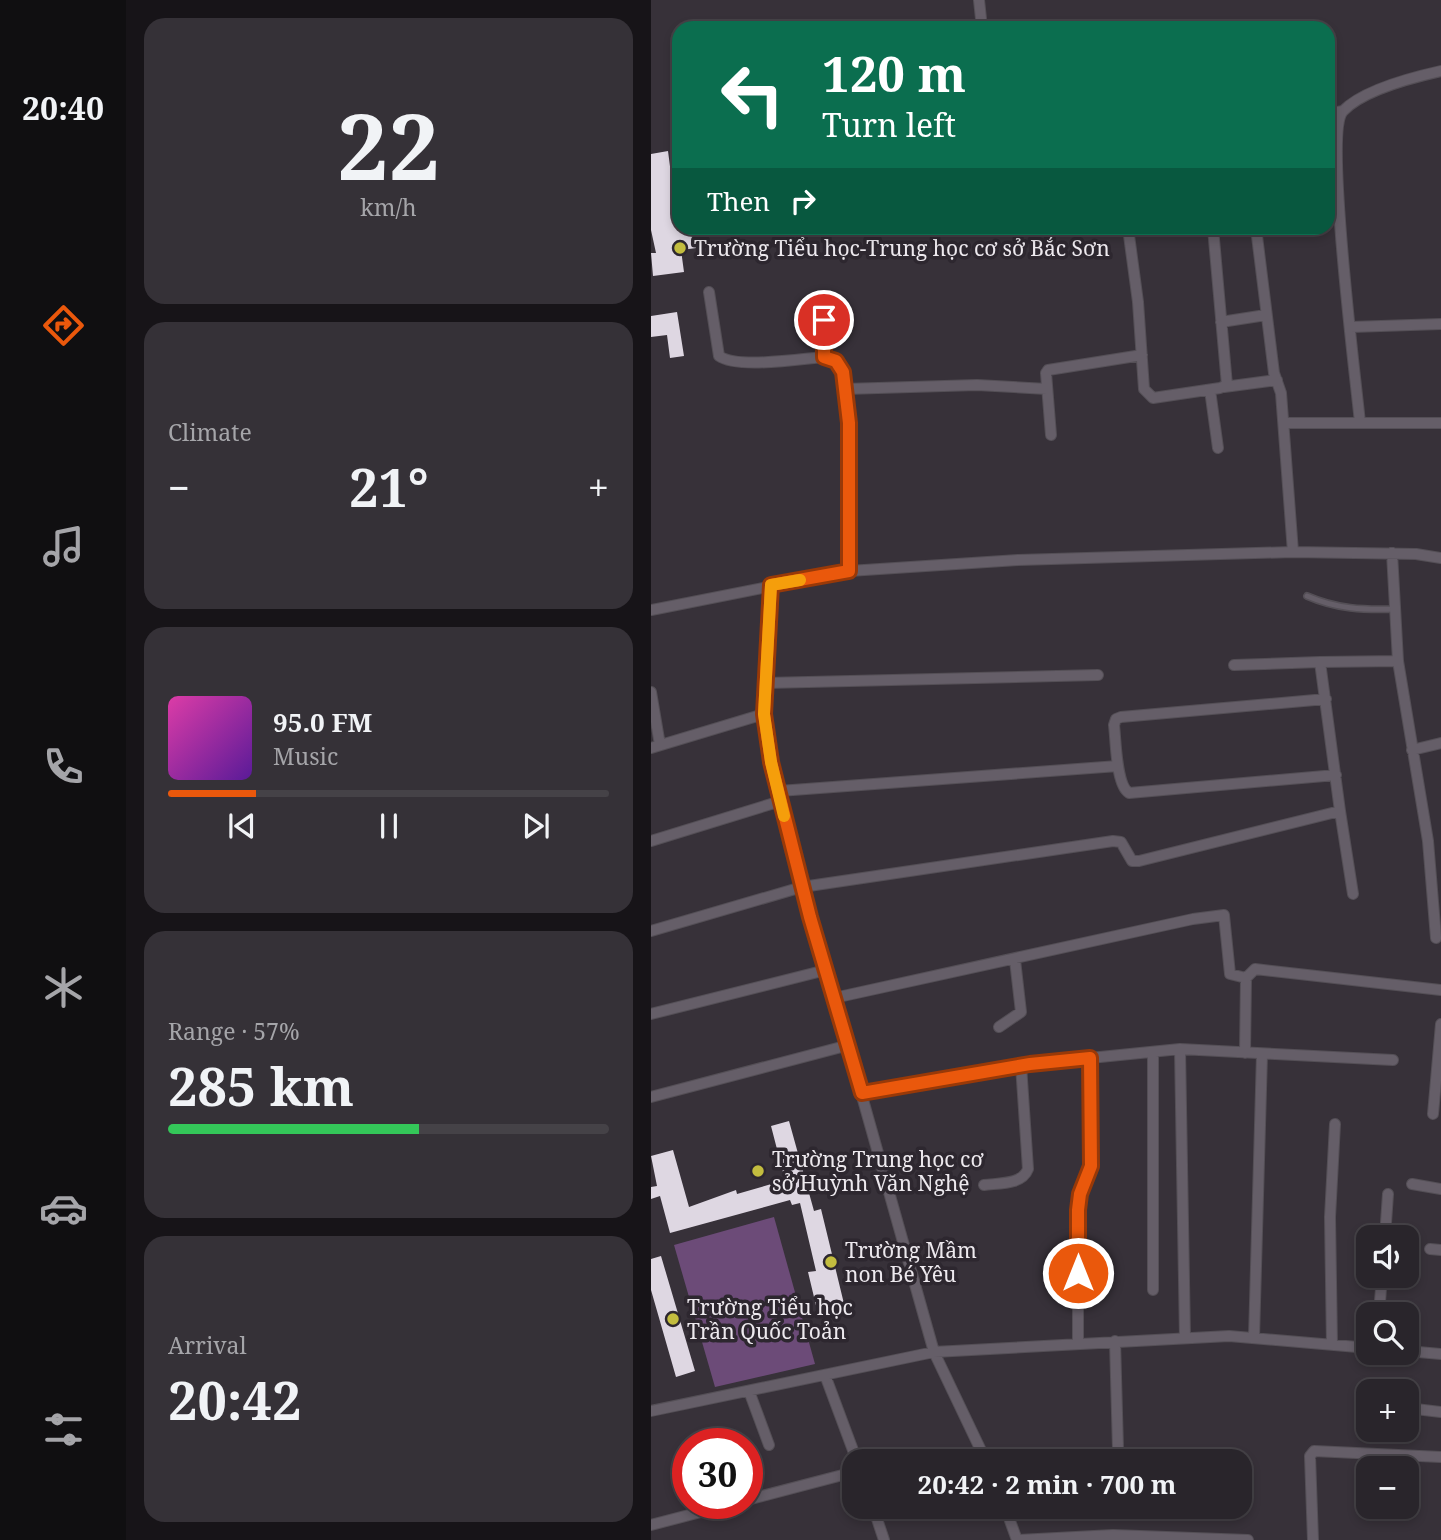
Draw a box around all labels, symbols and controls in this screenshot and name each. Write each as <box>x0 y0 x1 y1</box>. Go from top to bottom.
text: 120 m <box>822 40 966 106</box>
icon: left <box>707 49 798 140</box>
text: 22 <box>337 83 440 207</box>
text: 20:40 <box>22 86 104 129</box>
text: Turn left <box>822 103 956 146</box>
icon: right <box>784 182 822 220</box>
text: Then <box>707 183 770 219</box>
text: km/h <box>360 191 417 223</box>
place label: Trường Tiểu học-Trung học cơ sở Bắc Sơn <box>694 234 1110 262</box>
marker: Trường Tiểu học-Trung học cơ sở Bắc Sơn <box>672 240 688 256</box>
pin <box>794 290 854 350</box>
icon: directions <box>39 301 88 350</box>
icon: arrive <box>805 301 843 339</box>
text: Climate <box>168 416 252 448</box>
text: 21° <box>349 451 429 522</box>
text: − <box>168 461 190 513</box>
text: + <box>588 461 609 513</box>
icon: music <box>39 522 88 571</box>
text: 95.0 FM <box>273 704 372 740</box>
text: Music <box>273 740 338 772</box>
icon: phone <box>39 742 88 791</box>
icon: previous <box>223 807 261 845</box>
icon: pause <box>370 807 408 845</box>
icon: next <box>517 807 555 845</box>
icon: climate <box>39 963 88 1012</box>
text: Range · 57% <box>168 1015 300 1047</box>
text: 285 km <box>168 1050 354 1121</box>
place label: Trường Trung học cơ sở Huỳnh Văn Nghệ <box>772 1145 983 1197</box>
marker: Trường Trung học cơ sở Huỳnh Văn Nghệ <box>750 1163 766 1179</box>
icon: car <box>39 1184 88 1233</box>
map controls <box>1356 1225 1419 1519</box>
button: sound <box>1356 1225 1419 1288</box>
place label: Trường Mầm non Bé Yêu <box>845 1236 977 1288</box>
position arrow <box>1041 1236 1115 1310</box>
marker: Trường Mầm non Bé Yêu <box>823 1254 839 1270</box>
place label: Trường Tiểu học Trần Quốc Toản <box>687 1293 853 1345</box>
button: search <box>1356 1302 1419 1365</box>
marker: Trường Tiểu học Trần Quốc Toản <box>665 1311 681 1327</box>
text: Arrival <box>168 1329 247 1361</box>
text: 20:42 <box>168 1364 301 1435</box>
button: + <box>1356 1379 1419 1442</box>
icon: filters <box>39 1405 88 1454</box>
speed limit sign: 30 <box>672 1428 763 1519</box>
button: − <box>1356 1456 1419 1519</box>
text: 20:42 · 2 min · 700 m <box>917 1466 1177 1502</box>

